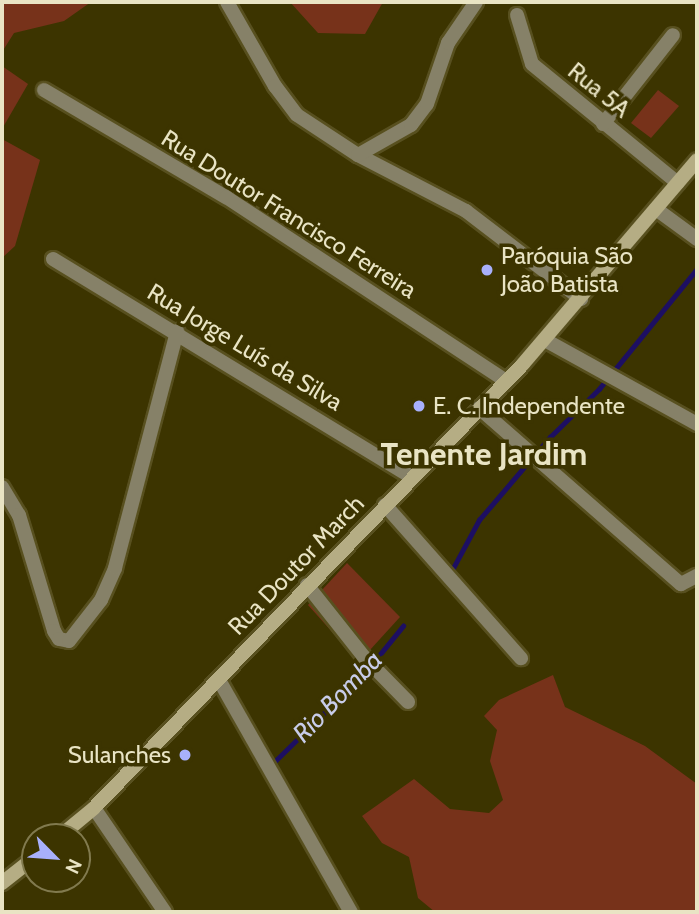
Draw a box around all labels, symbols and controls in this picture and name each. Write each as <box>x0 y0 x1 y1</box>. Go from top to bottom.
street label: Rua 5A <box>562 56 636 124</box>
street label: Rua Doutor Francisco Ferreira <box>156 124 422 304</box>
place label: Paróquia São João Batista <box>501 242 633 298</box>
marker: Paróquia São João Batista <box>479 262 495 278</box>
street label: Rua Jorge Luís da Silva <box>142 277 348 417</box>
place label: E. C. Independente <box>433 392 625 420</box>
marker: E. C. Independente <box>411 398 427 414</box>
district label: Tenente Jardim <box>381 435 587 473</box>
street label: Rua Doutor March <box>222 489 370 641</box>
water label: Rio Bomba <box>287 645 389 749</box>
place label: Sulanches <box>68 741 171 769</box>
marker: Sulanches <box>177 747 193 763</box>
north arrow <box>21 823 91 893</box>
text: N <box>60 855 87 877</box>

